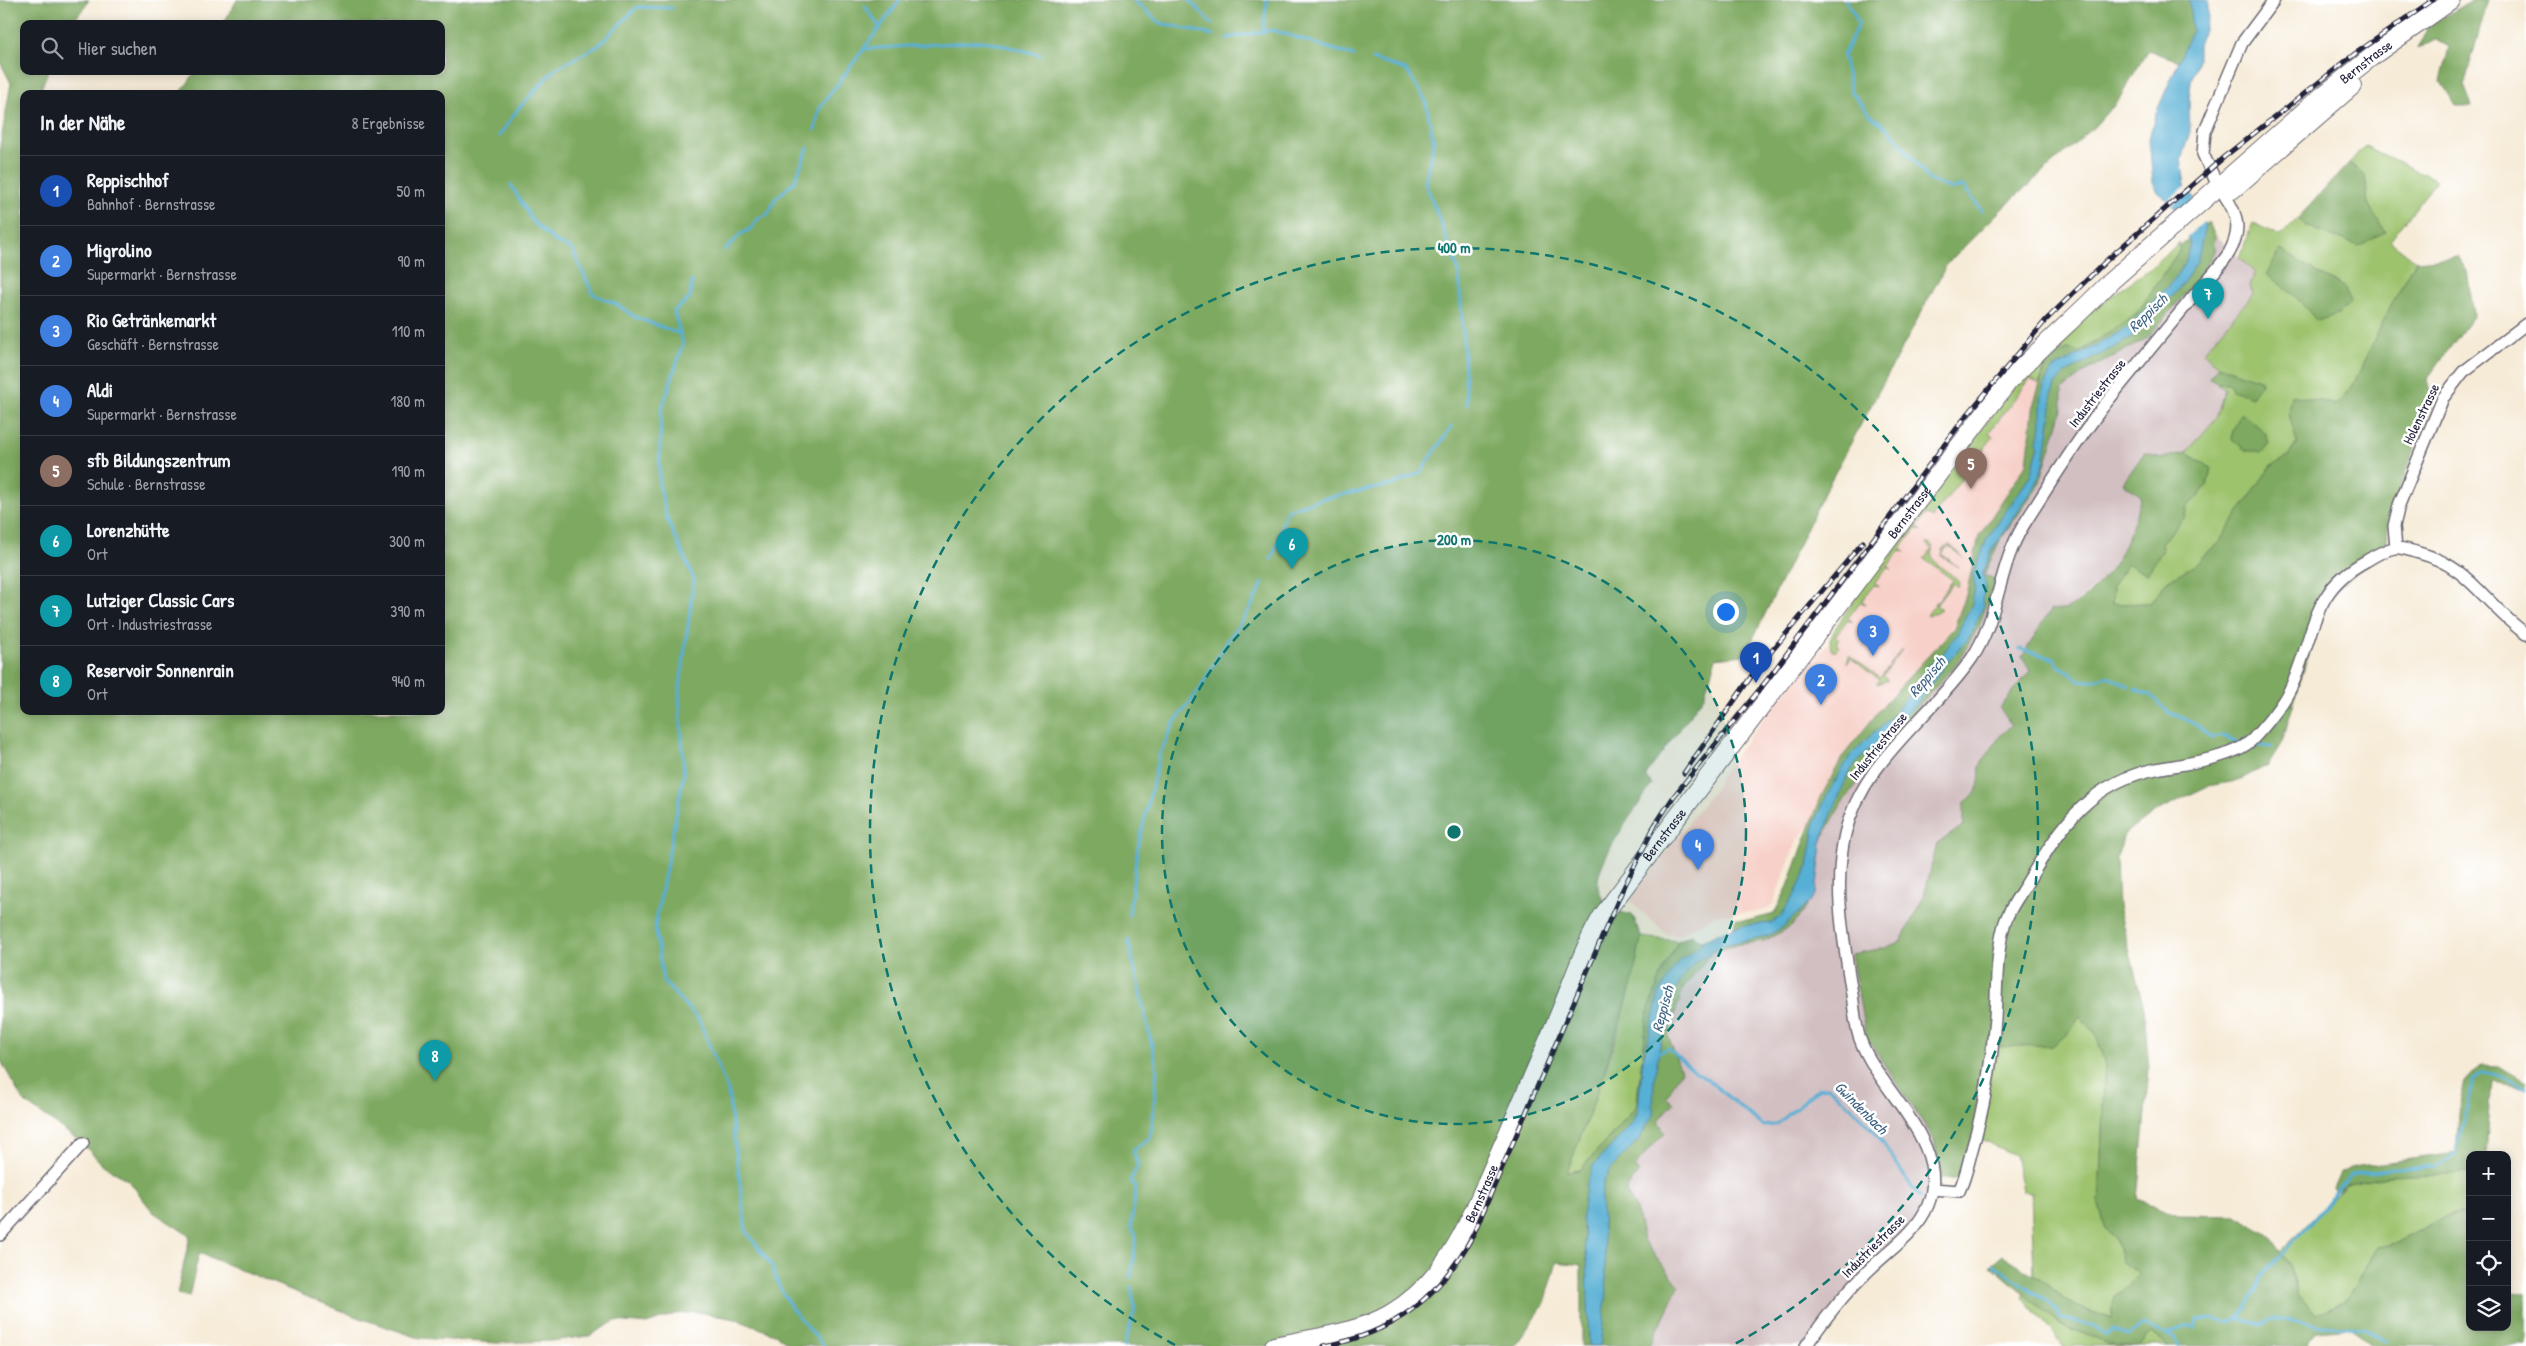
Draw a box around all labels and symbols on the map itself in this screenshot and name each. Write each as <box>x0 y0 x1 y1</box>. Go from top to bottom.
street label: Bernstrasse <box>2335 35 2396 88</box>
text: 400 m <box>1438 237 1470 258</box>
pin: 7 <box>2192 278 2224 319</box>
water label: Reppisch <box>2123 288 2173 336</box>
street label: Industriestrasse <box>2064 354 2130 431</box>
street label: Holenstrasse <box>2398 380 2444 447</box>
pin: 5 <box>1955 448 1987 489</box>
street label: Bernstrasse <box>1882 481 1935 542</box>
pin: 6 <box>1276 528 1308 569</box>
text: 200 m <box>1437 529 1471 550</box>
your location <box>1713 599 1739 625</box>
pin: 3 <box>1857 615 1889 656</box>
pin: 1 <box>1740 642 1772 683</box>
water label: Reppisch <box>1903 651 1951 701</box>
pin: 2 <box>1805 664 1837 705</box>
street label: Industriestrasse <box>1844 707 1911 784</box>
street label: Bernstrasse <box>1637 804 1690 865</box>
centre of rings <box>1445 823 1463 841</box>
pin: 4 <box>1682 829 1714 870</box>
water label: Reppisch <box>1646 982 1679 1034</box>
pin: 8 <box>419 1040 451 1081</box>
water label: Gwindenbach <box>1830 1077 1894 1140</box>
street label: Bernstrasse <box>1460 1161 1502 1226</box>
street label: Industriestrasse <box>1837 1209 1909 1282</box>

